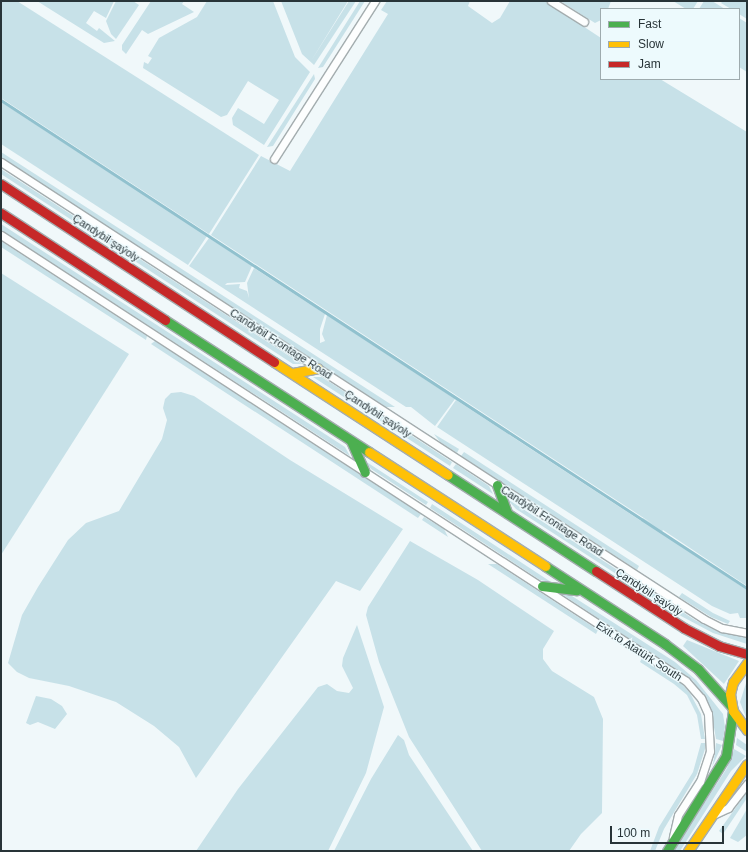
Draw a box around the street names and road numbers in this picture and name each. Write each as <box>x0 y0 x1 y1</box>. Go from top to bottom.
street label: Çandybil şaýoly <box>70 211 142 265</box>
street label: Candybil Frontage Road <box>227 306 335 382</box>
street label: Çandybil şaýoly <box>342 387 414 441</box>
street label: Candybil Frontage Road <box>498 483 606 559</box>
street label: Çandybil şaýoly <box>613 565 685 619</box>
street label: Exit to Atatürk South <box>593 618 685 684</box>

